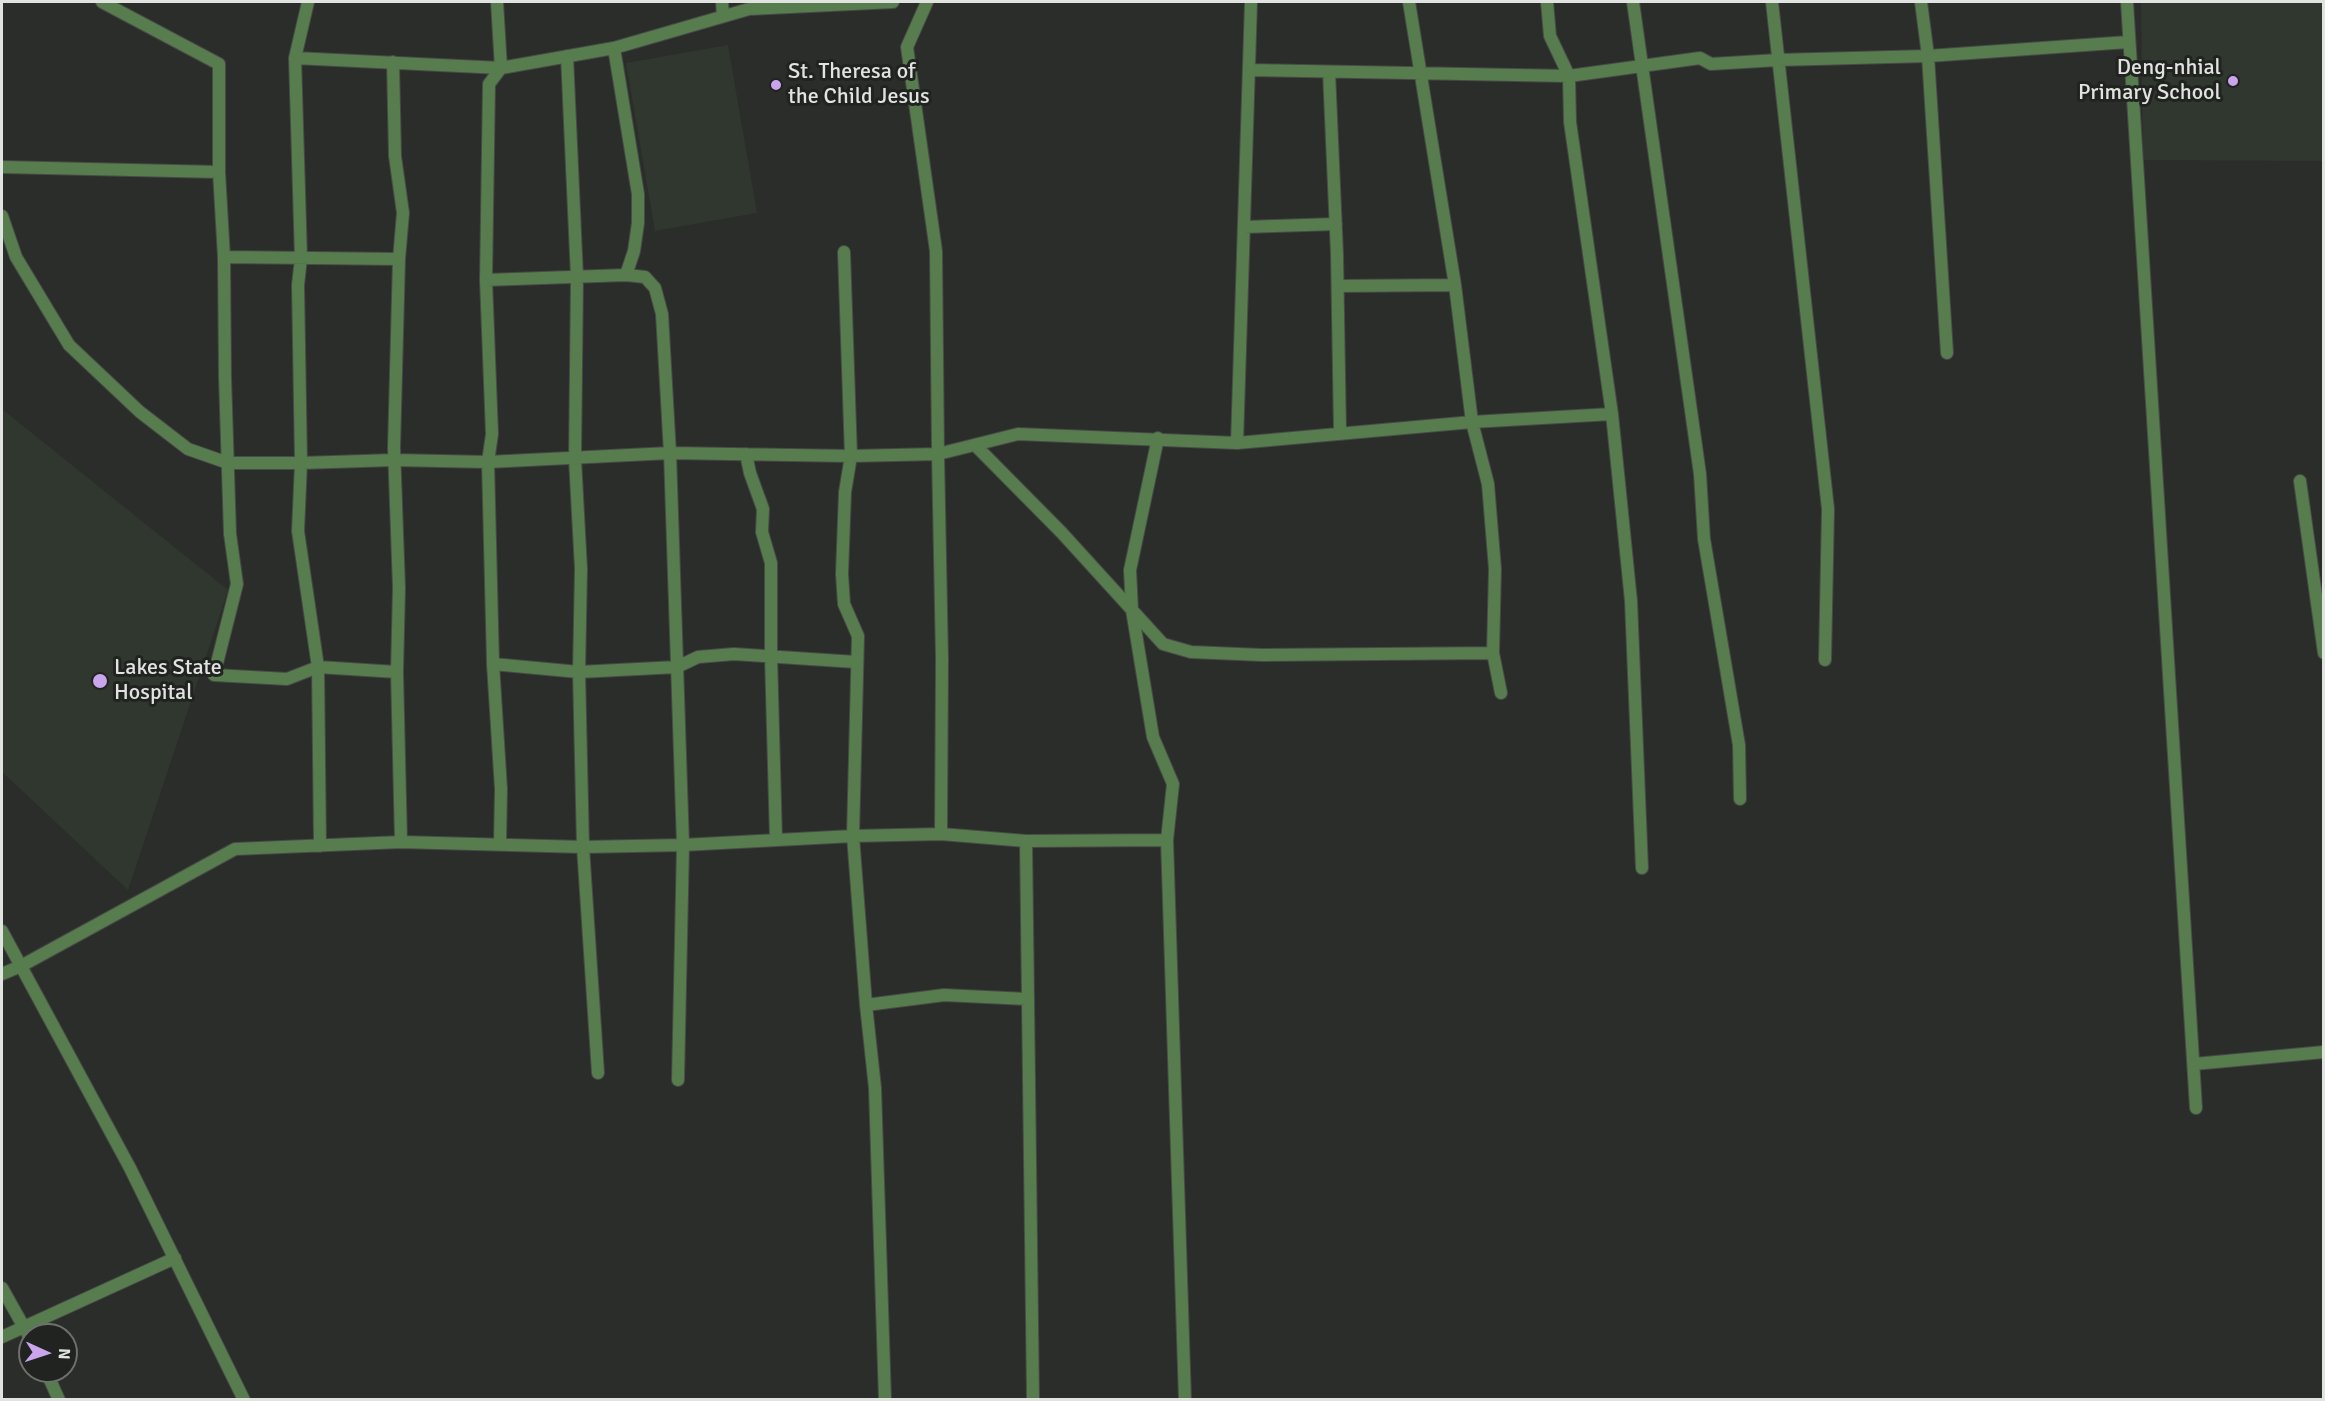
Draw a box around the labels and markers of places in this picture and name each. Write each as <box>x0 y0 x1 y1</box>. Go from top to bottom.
place label: Deng-nhial Primary School <box>2078 55 2221 106</box>
place label: St. Theresa of the Child Jesus <box>788 59 930 110</box>
marker: Deng-nhial Primary School <box>2226 74 2240 88</box>
marker: St. Theresa of the Child Jesus <box>769 78 783 92</box>
place label: Lakes State Hospital <box>114 655 222 706</box>
marker: Lakes State Hospital <box>91 672 109 690</box>

